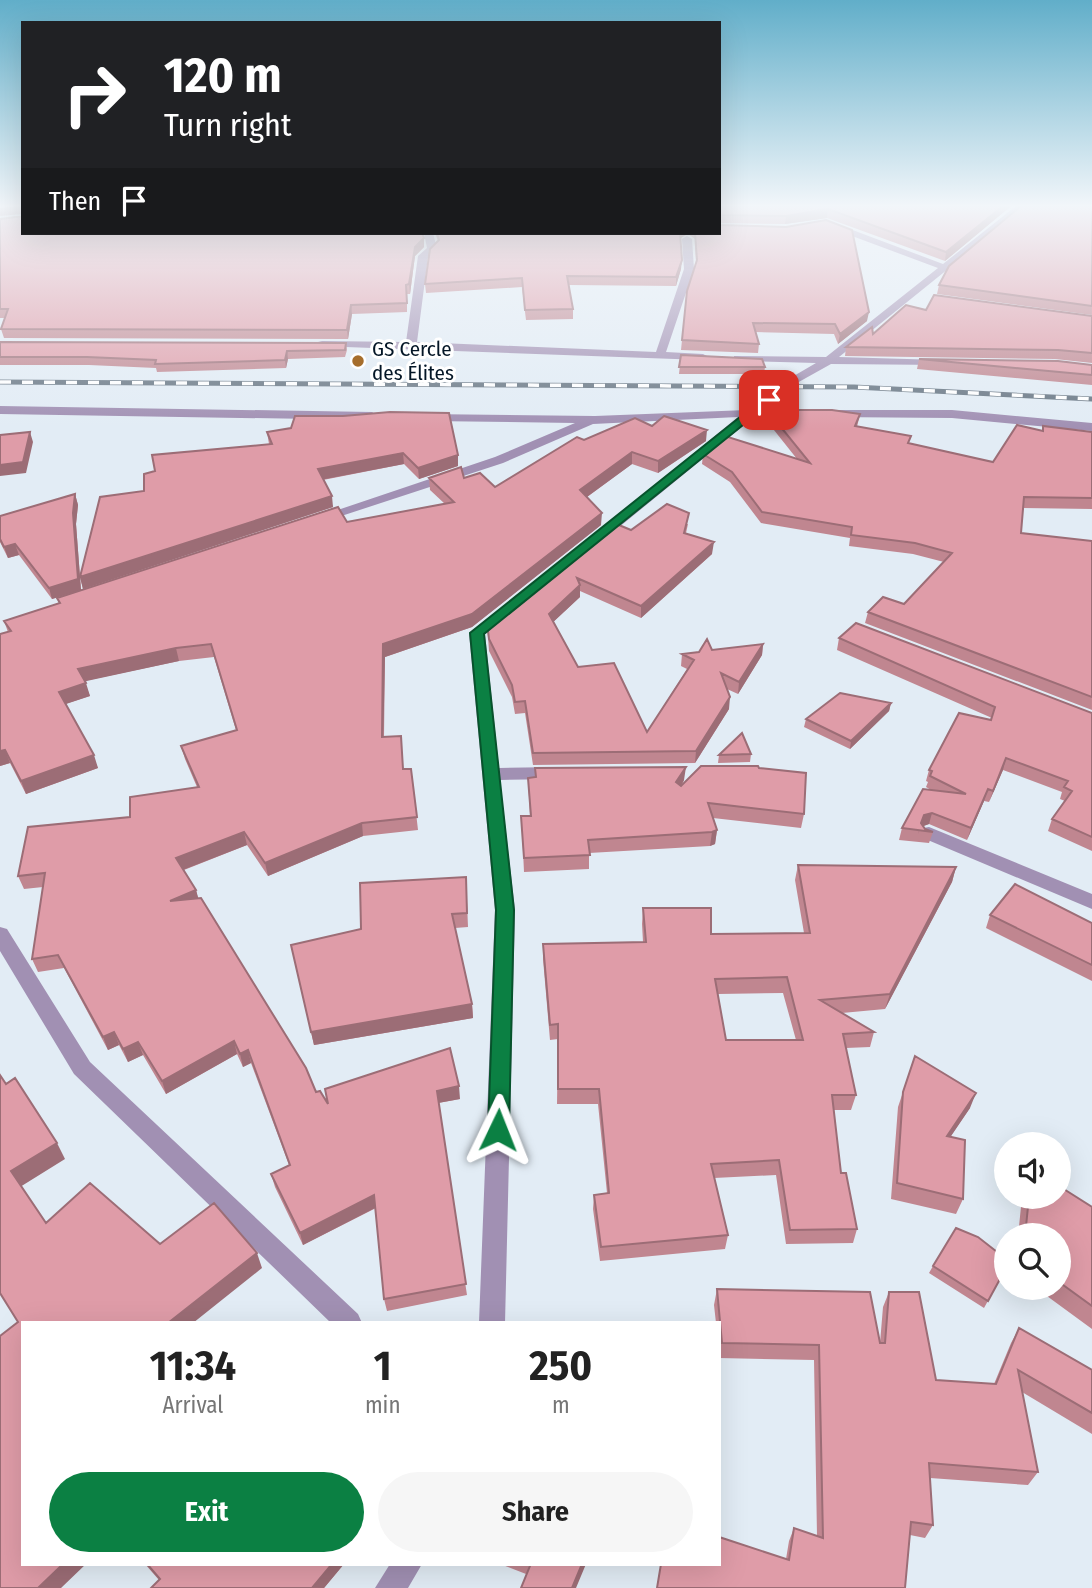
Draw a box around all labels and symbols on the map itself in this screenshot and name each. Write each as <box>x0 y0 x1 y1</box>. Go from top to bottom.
place label: GS Cercle des Élites <box>372 336 454 386</box>
marker: GS Cercle des Élites <box>350 353 366 369</box>
pin <box>739 370 799 430</box>
position arrow <box>461 1093 535 1167</box>

